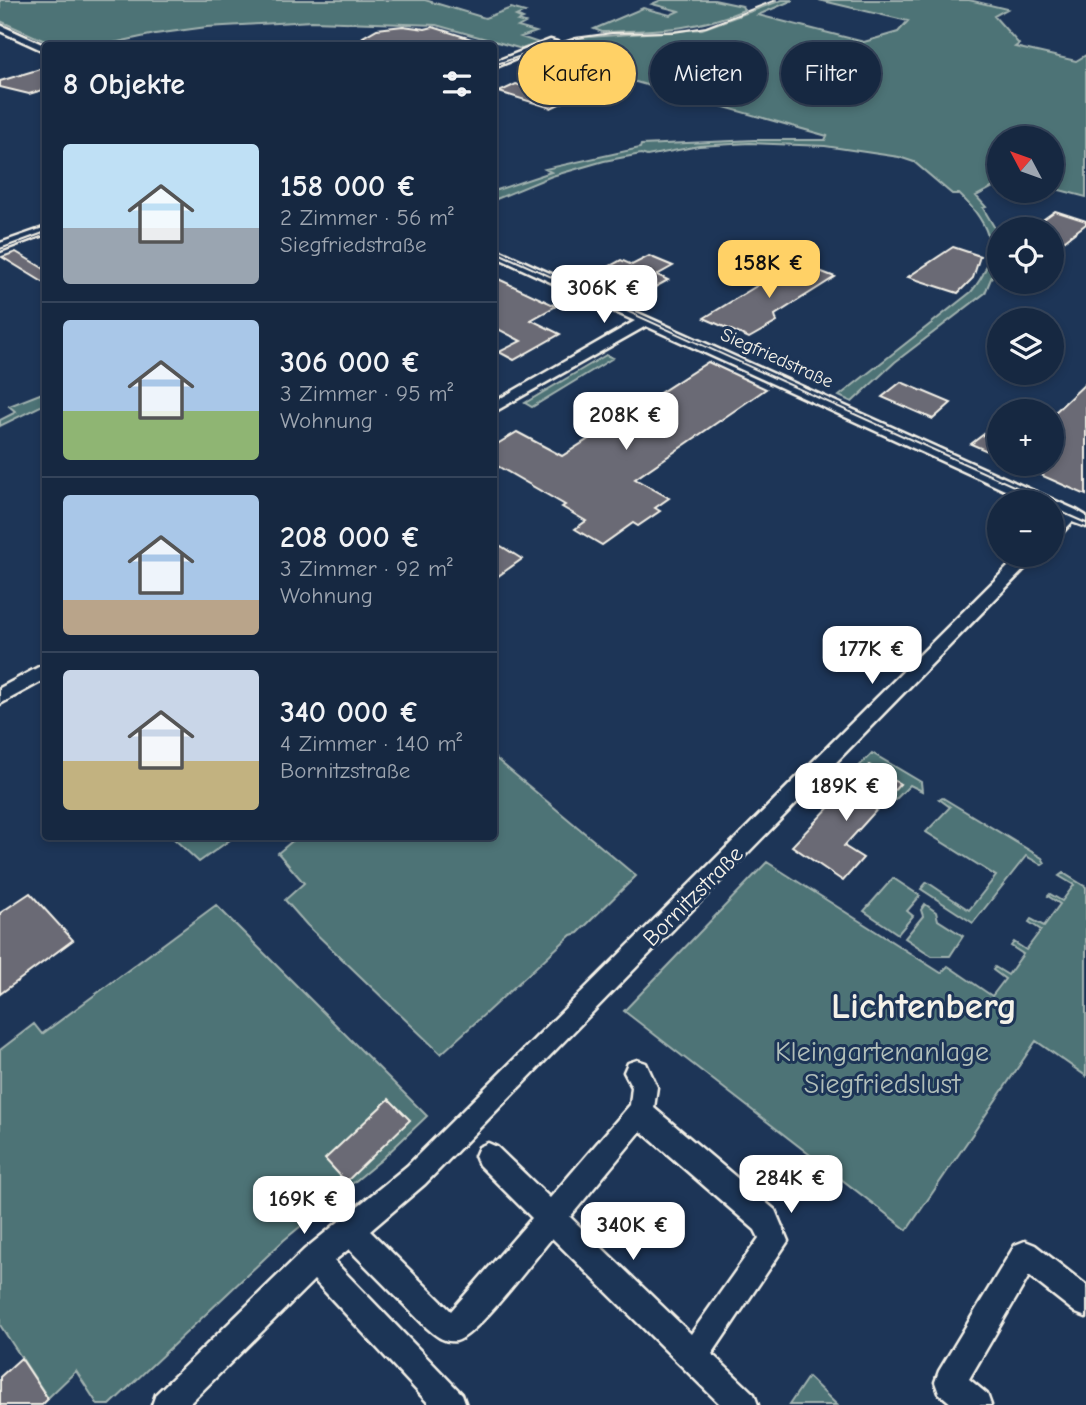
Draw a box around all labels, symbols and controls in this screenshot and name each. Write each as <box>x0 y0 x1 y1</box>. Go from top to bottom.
chip: Kaufen <box>518 42 636 105</box>
chip: Mieten <box>650 42 767 105</box>
chip: Filter <box>781 42 881 105</box>
icon: filters <box>438 65 476 103</box>
text: 8 Objekte <box>63 67 185 102</box>
north arrow <box>987 126 1064 203</box>
map controls <box>987 126 1064 567</box>
text: 158 000 € <box>280 169 417 204</box>
icon: home <box>119 172 203 256</box>
text: 2 Zimmer · 56 m² <box>280 204 454 231</box>
button: locate <box>987 217 1064 294</box>
text: Siegfriedstraße <box>280 231 426 258</box>
pin: 158K € <box>712 240 826 300</box>
text: 158K € <box>734 249 804 276</box>
pin: 306K € <box>547 266 661 325</box>
text: 306K € <box>567 274 641 301</box>
button: layers <box>987 308 1064 385</box>
street label: Siegfriedstraße <box>717 323 837 393</box>
text: 306 000 € <box>280 345 421 380</box>
icon: home <box>119 348 203 432</box>
text: 3 Zimmer · 95 m² <box>280 380 453 407</box>
pin: 208K € <box>569 392 683 452</box>
button: + <box>987 399 1064 476</box>
text: 208K € <box>589 401 663 428</box>
text: Wohnung <box>280 407 373 434</box>
button: − <box>987 490 1064 567</box>
text: 208 000 € <box>280 520 421 555</box>
icon: home <box>119 523 203 607</box>
text: 3 Zimmer · 92 m² <box>280 555 453 582</box>
text: Wohnung <box>280 582 373 609</box>
pin: 177K € <box>815 626 929 686</box>
text: 177K € <box>839 635 905 662</box>
text: 340 000 € <box>280 695 420 730</box>
icon: home <box>119 698 203 782</box>
text: 4 Zimmer · 140 m² <box>280 730 462 757</box>
text: Bornitzstraße <box>280 757 410 784</box>
pin: 189K € <box>789 764 903 823</box>
text: 189K € <box>811 772 881 799</box>
street label: Bornitzstraße <box>637 840 749 952</box>
district label: Lichtenberg <box>831 985 1017 1027</box>
park label: Kleingartenanlage Siegfriedslust <box>775 1036 989 1100</box>
pin: 284K € <box>734 1156 848 1215</box>
text: 284K € <box>755 1164 827 1191</box>
pin: 169K € <box>247 1176 361 1236</box>
text: 169K € <box>269 1185 339 1212</box>
pin: 340K € <box>576 1202 690 1262</box>
text: 340K € <box>597 1211 669 1238</box>

